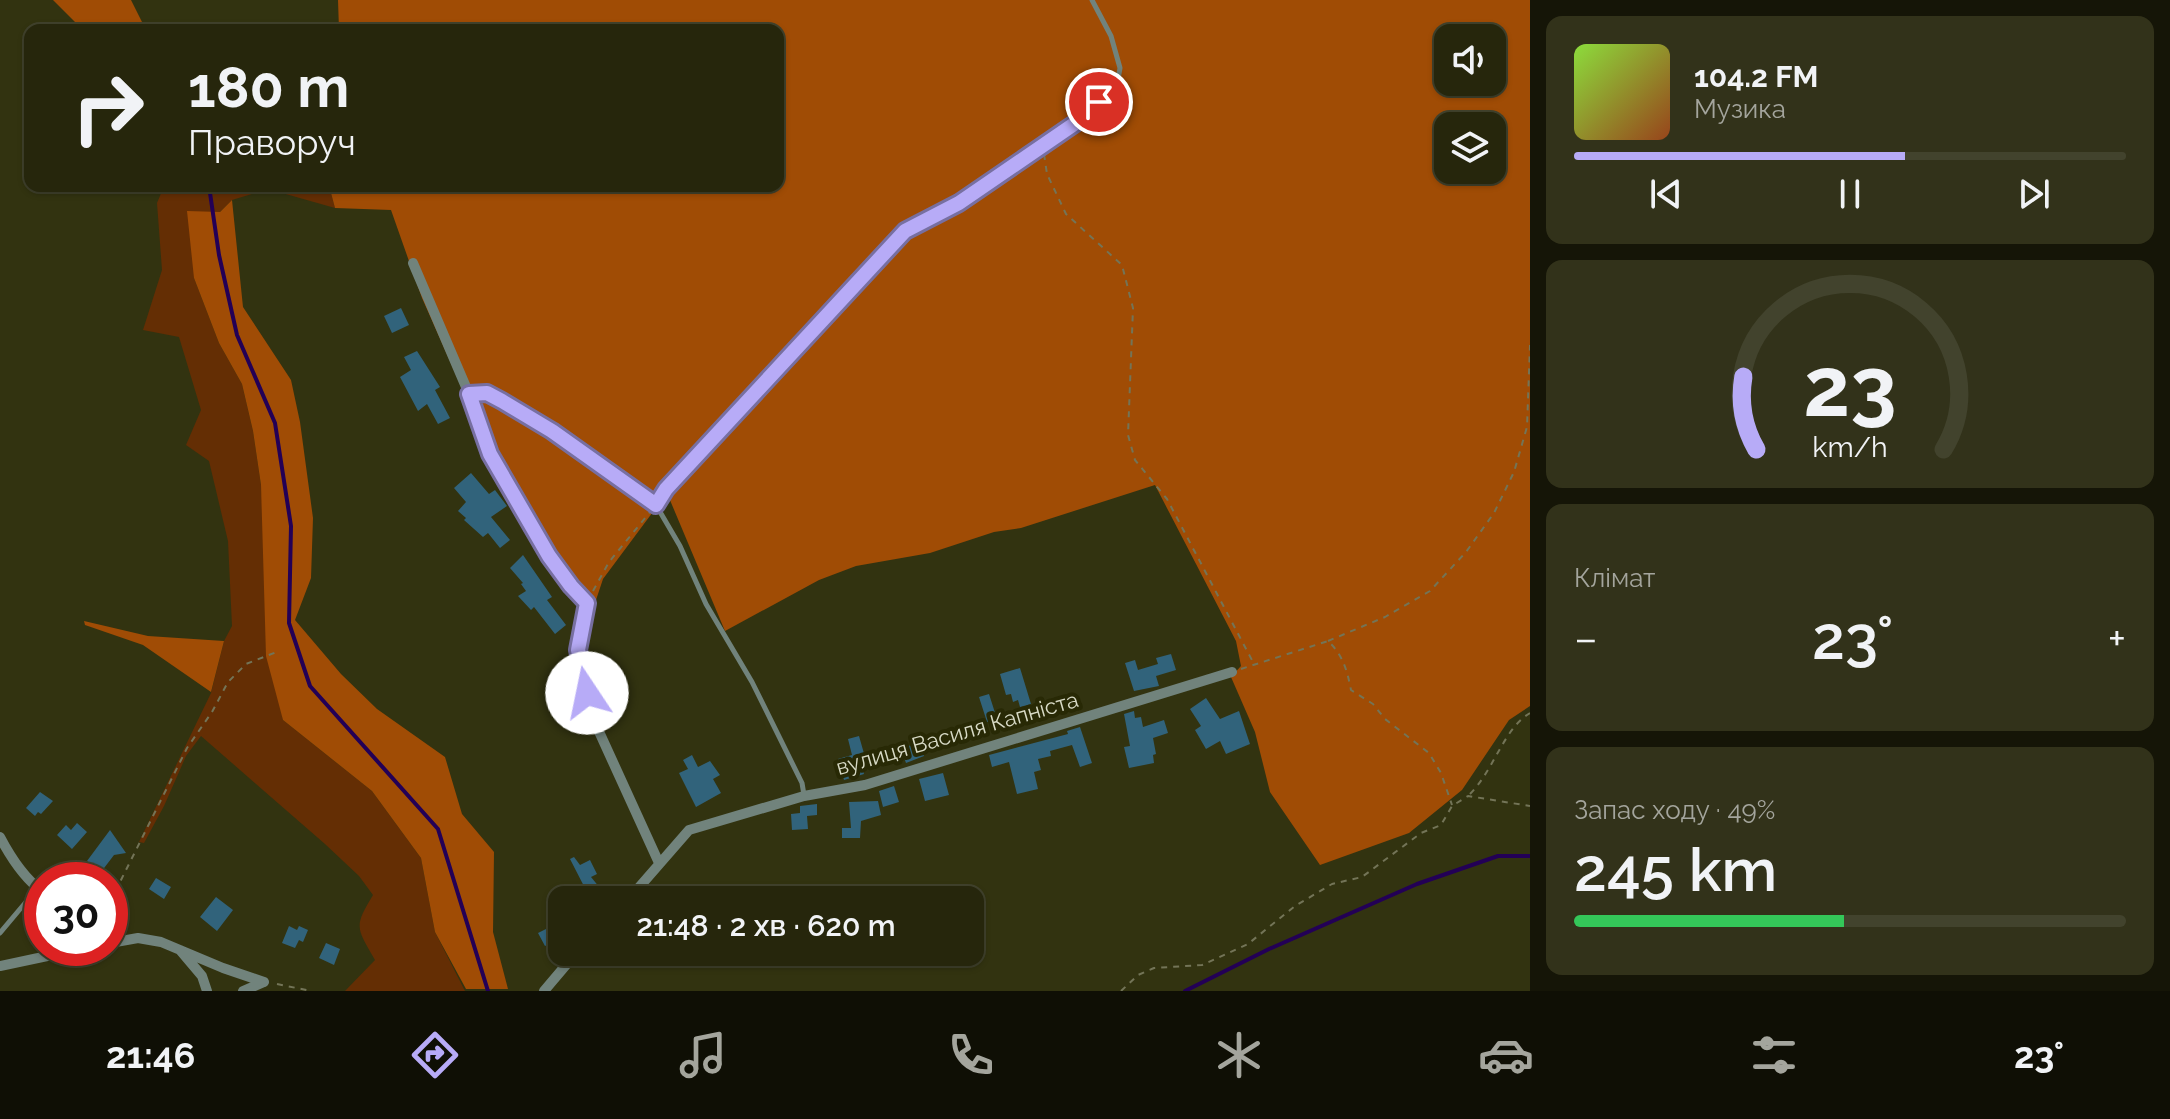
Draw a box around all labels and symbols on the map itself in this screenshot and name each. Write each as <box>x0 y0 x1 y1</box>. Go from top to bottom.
pin <box>1065 68 1133 136</box>
position arrow <box>545 651 629 735</box>
street label: вулиця Василя Капніста <box>833 686 1081 780</box>
speed limit sign: 30 <box>24 862 128 966</box>

